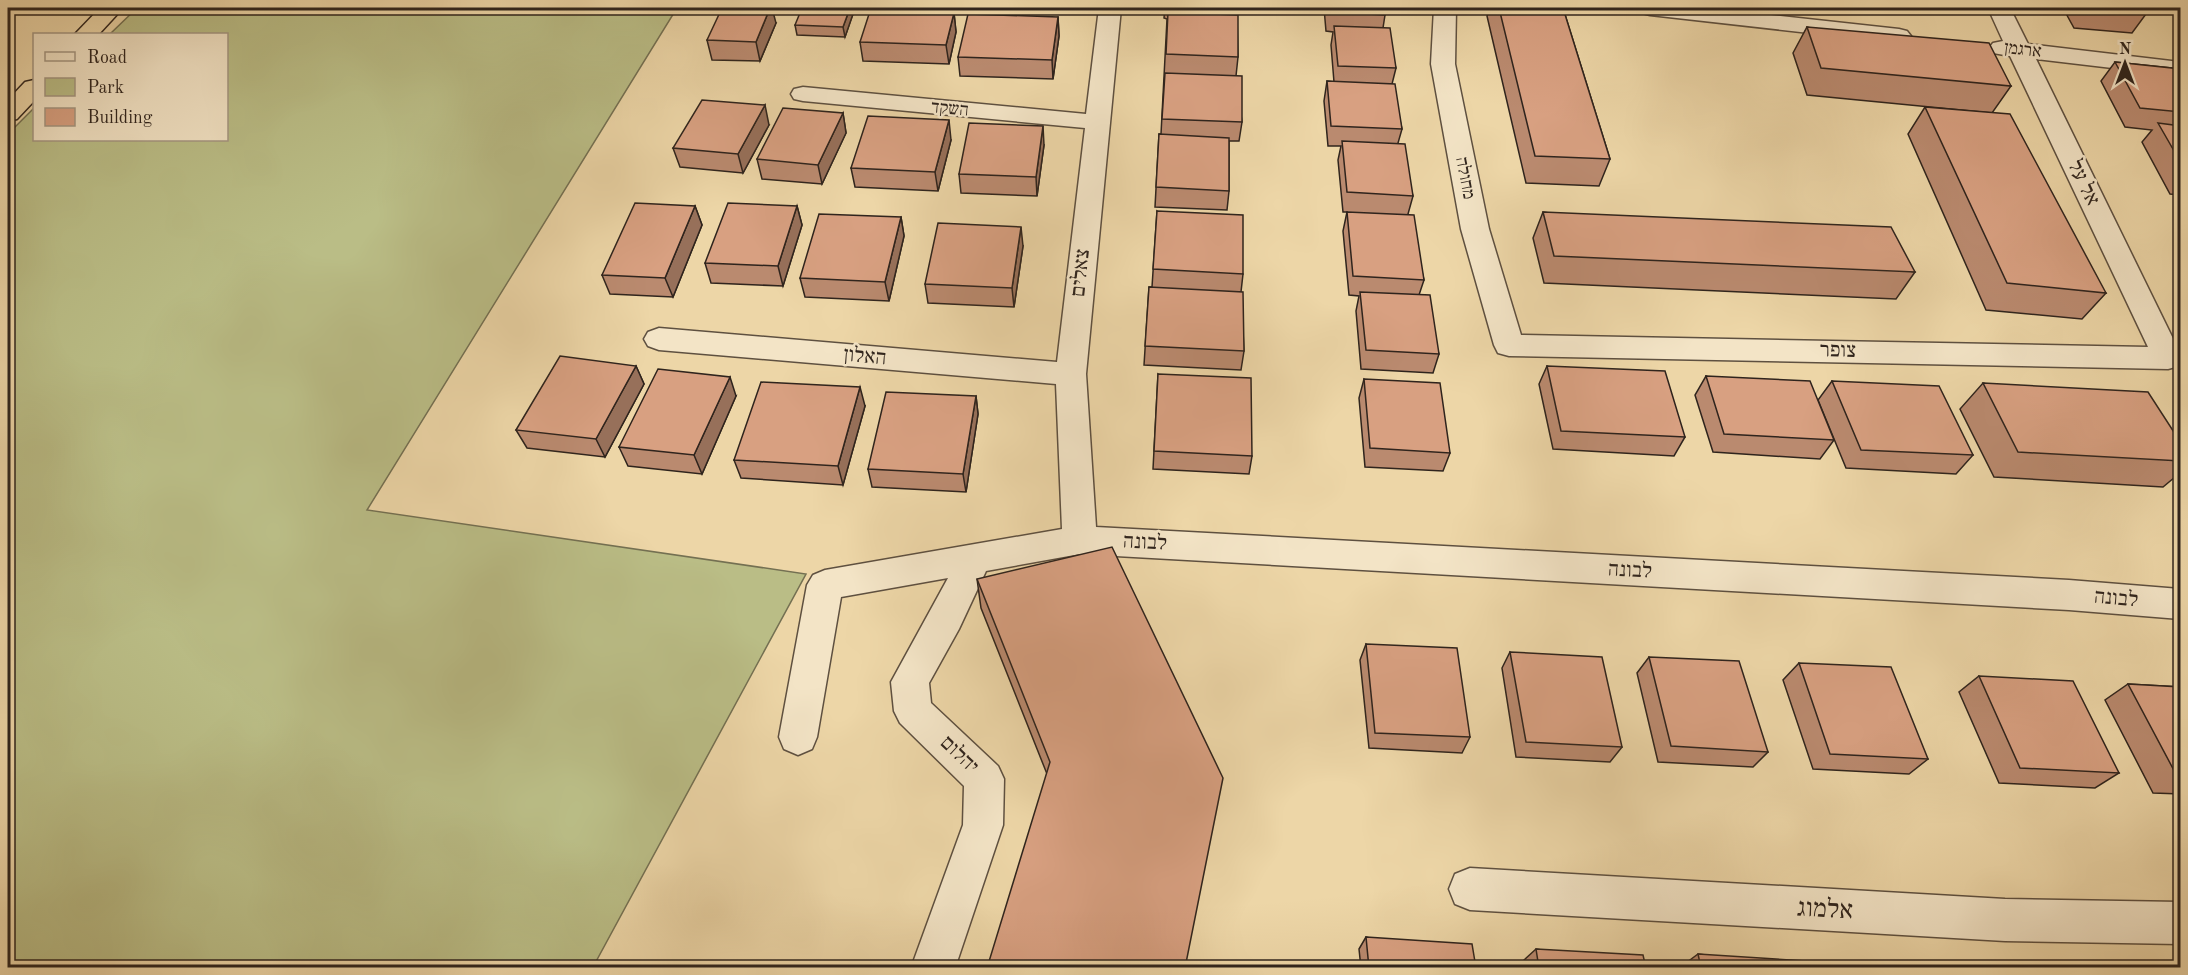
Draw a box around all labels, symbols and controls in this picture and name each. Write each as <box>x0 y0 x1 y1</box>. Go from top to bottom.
legend <box>33 33 228 141</box>
north arrow <box>2095 33 2155 93</box>
street label: ארגמן <box>2003 39 2043 61</box>
text: N <box>2119 42 2132 58</box>
text: Road <box>87 49 127 67</box>
text: Park <box>87 79 124 97</box>
street label: השקד <box>930 98 970 120</box>
text: Building <box>87 109 153 127</box>
street label: מחולה <box>1452 155 1479 201</box>
street label: אל על <box>2063 157 2104 209</box>
street label: צאלים <box>1067 248 1094 298</box>
street label: צופר <box>1820 340 1856 362</box>
street label: האלון <box>843 344 887 369</box>
street label: לבונה <box>1122 530 1168 555</box>
street label: לבונה <box>1607 558 1653 583</box>
street label: לבונה <box>2093 586 2139 611</box>
street label: יהלום <box>936 731 983 778</box>
street label: אלמוג <box>1796 895 1854 924</box>

